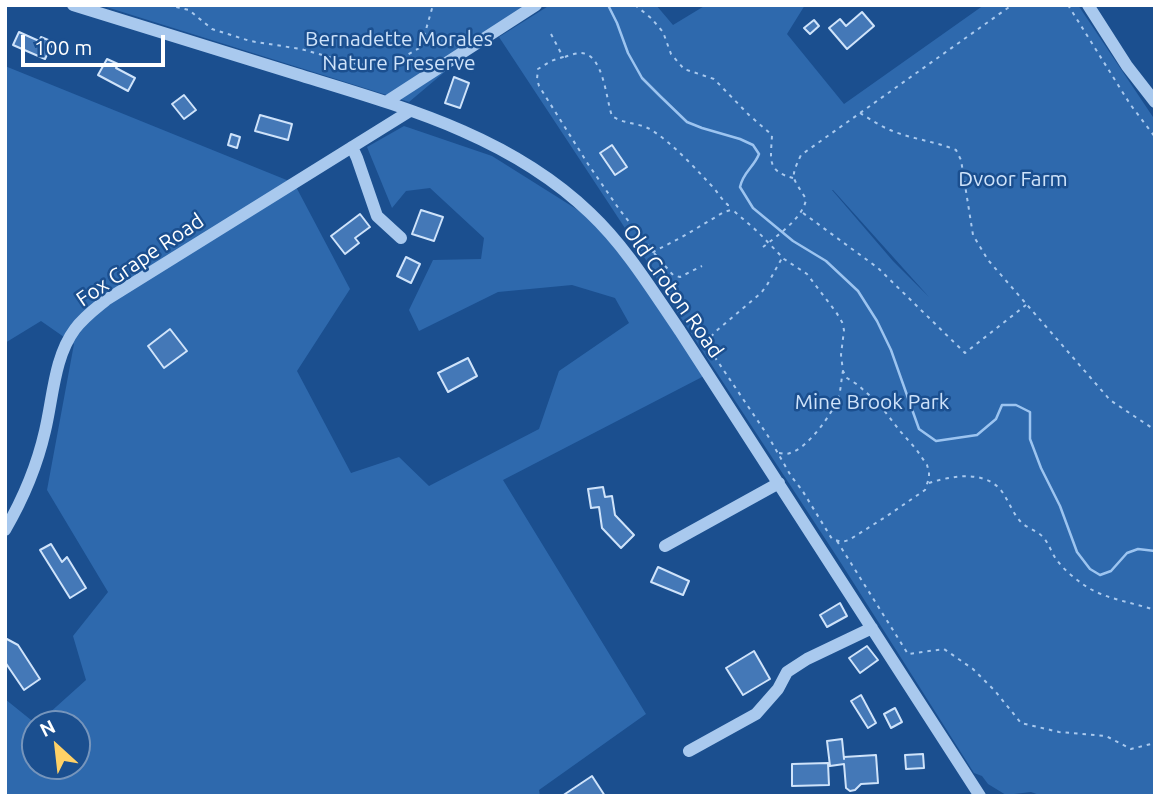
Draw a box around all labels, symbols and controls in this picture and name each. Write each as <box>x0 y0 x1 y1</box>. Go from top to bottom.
scale bar <box>24 21 168 65</box>
park label: Bernadette Morales Nature Preserve <box>305 26 493 76</box>
text: 100 m <box>34 35 92 59</box>
park label: Dvoor Farm <box>958 166 1068 192</box>
street label: Fox Grape Road <box>71 208 209 312</box>
street label: Old Croton Road <box>617 219 729 363</box>
park label: Mine Brook Park <box>795 389 949 415</box>
north arrow <box>21 710 91 780</box>
text: N <box>36 715 59 741</box>

